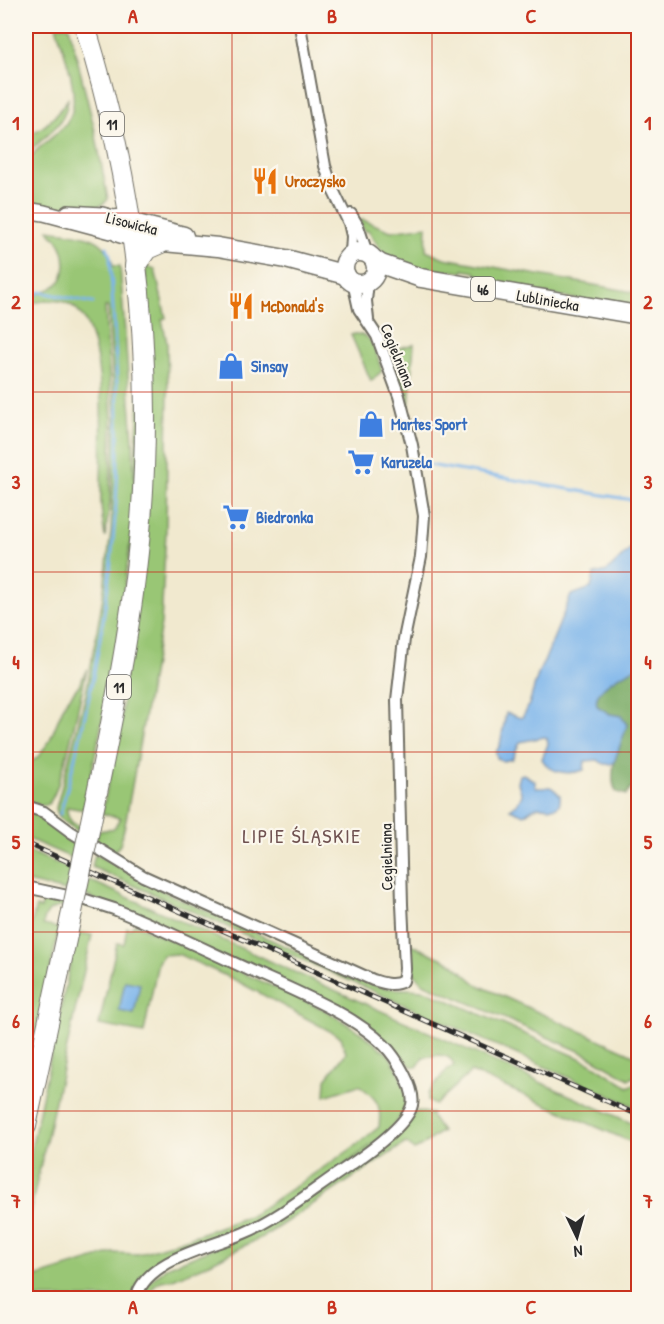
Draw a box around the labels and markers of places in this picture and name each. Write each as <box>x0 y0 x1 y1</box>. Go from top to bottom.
restaurant icon: Uroczysko <box>250 166 280 196</box>
place label: Uroczysko <box>285 170 346 193</box>
restaurant icon: McDonald's <box>226 291 256 321</box>
place label: McDonald's <box>261 295 324 317</box>
shop icon: Sinsay <box>216 351 246 381</box>
place label: Sinsay <box>251 355 289 378</box>
shop icon: Martes Sport <box>356 409 386 439</box>
place label: Martes Sport <box>391 413 467 436</box>
supermarket icon: Karuzela <box>346 447 376 477</box>
place label: Karuzela <box>381 451 433 473</box>
supermarket icon: Biedronka <box>221 502 251 532</box>
place label: Biedronka <box>256 506 314 528</box>

